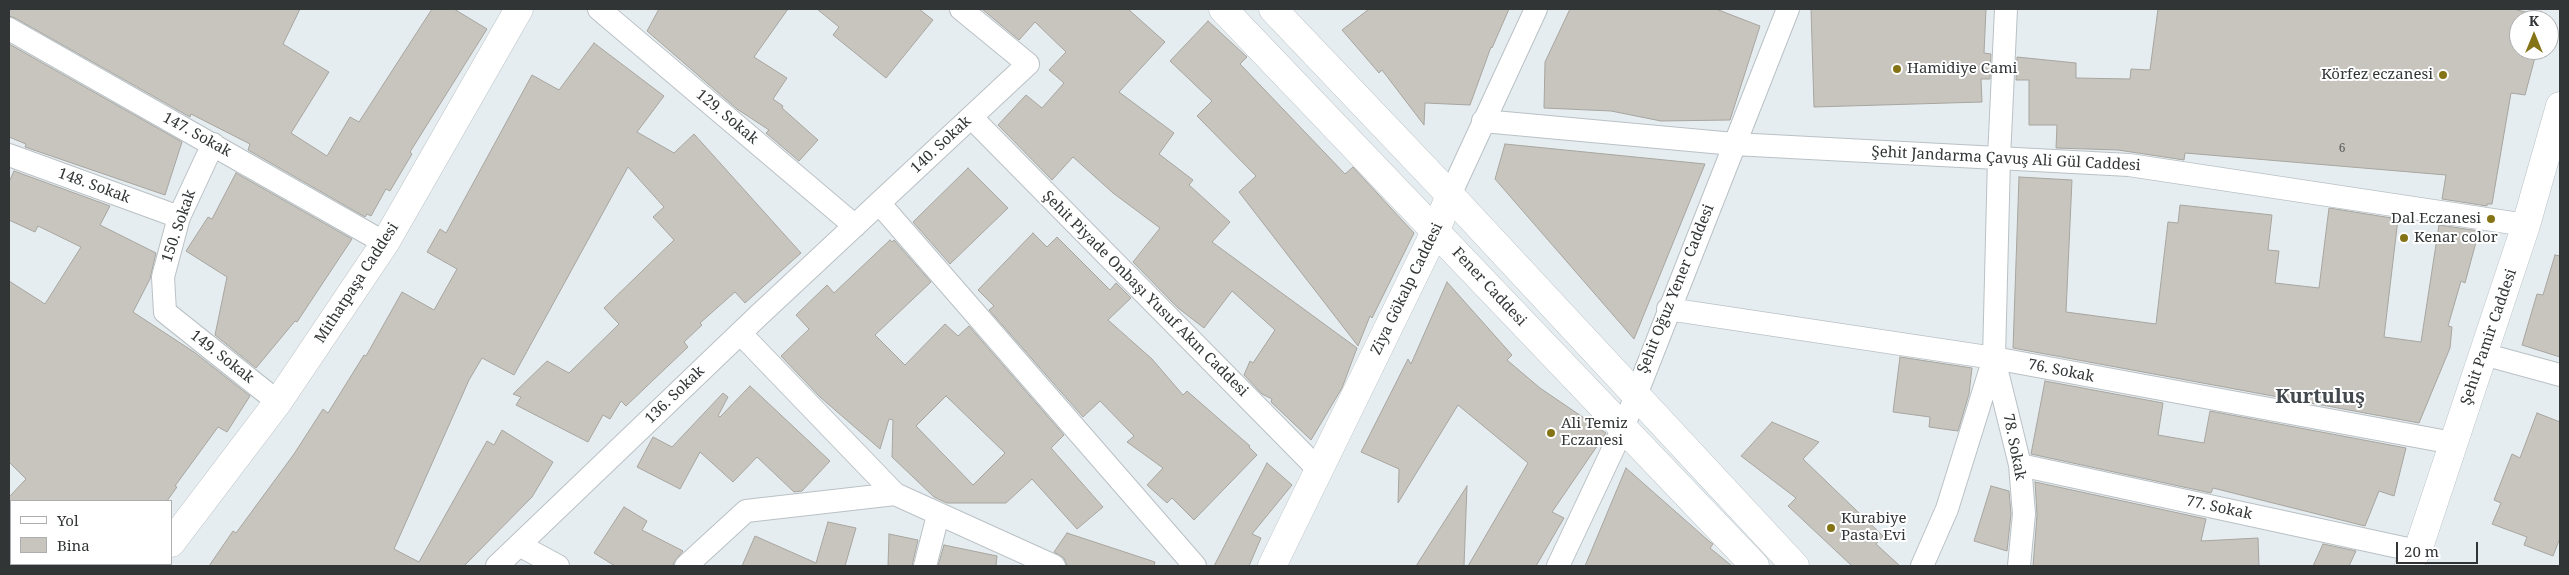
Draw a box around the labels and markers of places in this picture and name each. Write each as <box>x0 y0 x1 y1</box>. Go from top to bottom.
place label: Hamidiye Cami <box>1907 60 2017 78</box>
marker: Hamidiye Cami <box>1891 63 1903 75</box>
place label: Körfez eczanesi <box>2321 66 2433 84</box>
marker: Körfez eczanesi <box>2437 69 2449 81</box>
place label: Dal Eczanesi <box>2391 210 2481 228</box>
marker: Dal Eczanesi <box>2485 213 2497 225</box>
place label: Kenar color <box>2414 229 2498 247</box>
marker: Kenar color <box>2398 232 2410 244</box>
place label: Ali Temiz Eczanesi <box>1561 415 1628 450</box>
marker: Ali Temiz Eczanesi <box>1545 427 1557 439</box>
place label: Kurabiye Pasta Evi <box>1841 510 1906 545</box>
marker: Kurabiye Pasta Evi <box>1825 522 1837 534</box>

